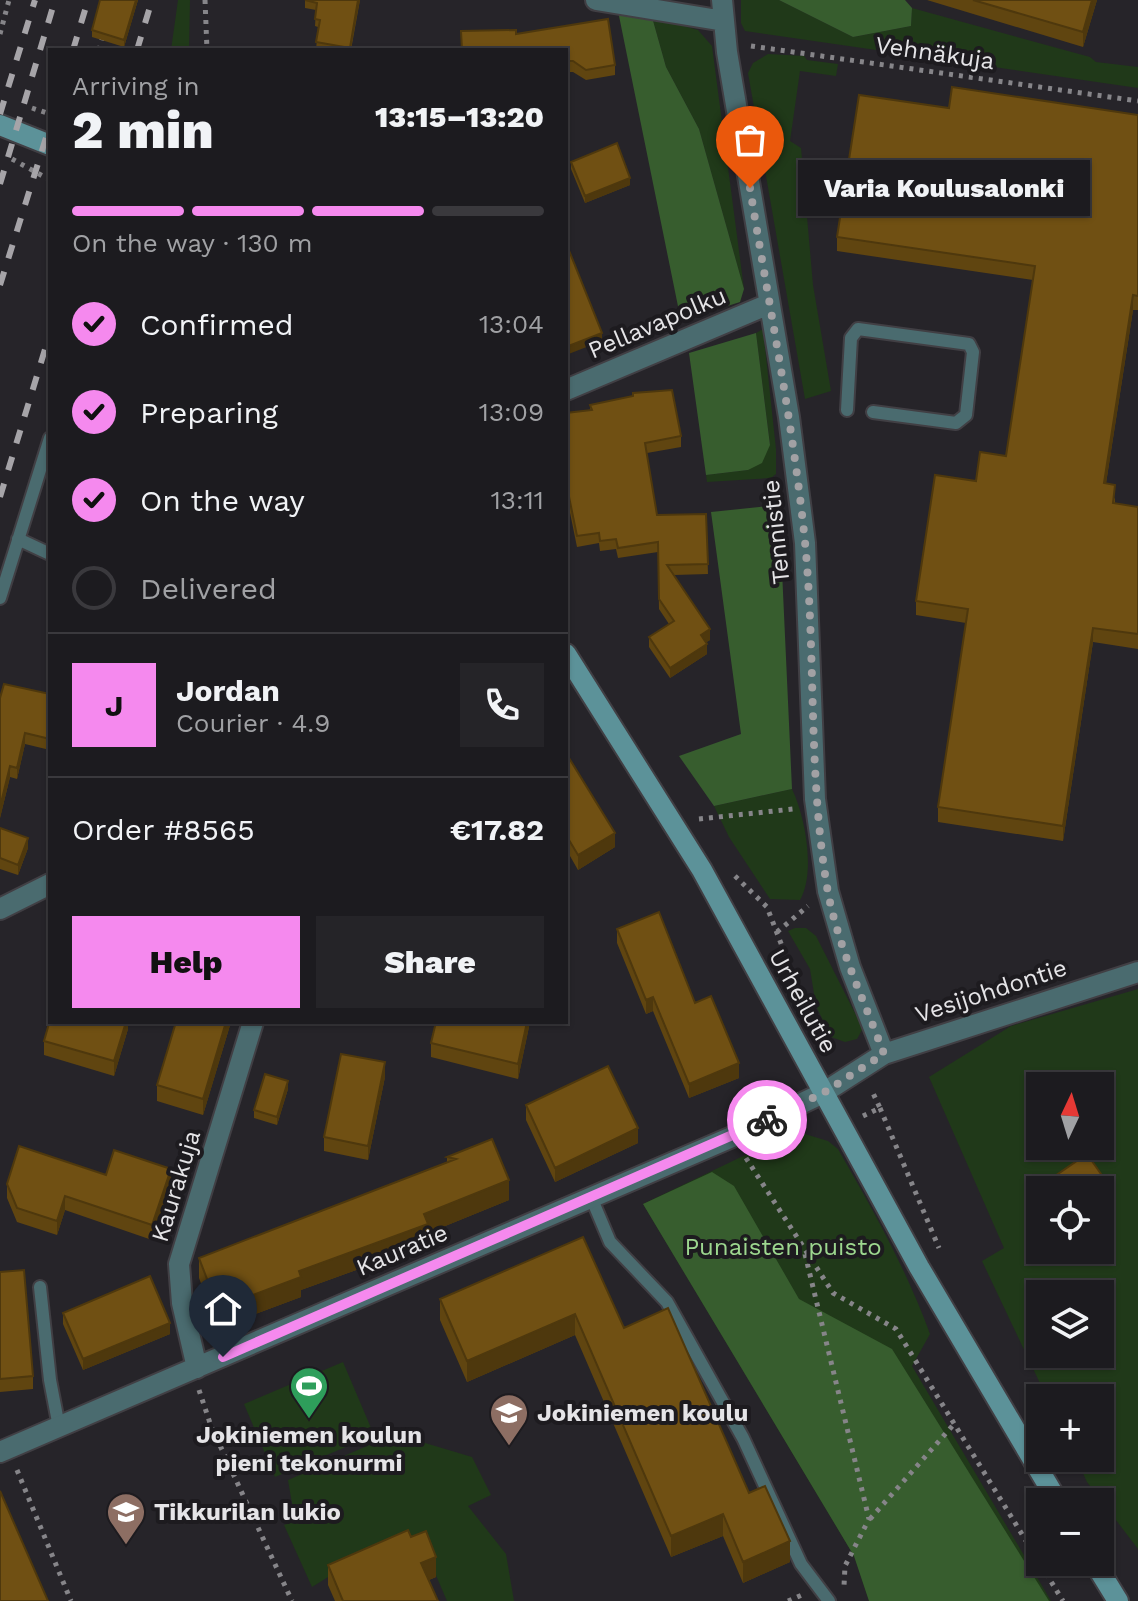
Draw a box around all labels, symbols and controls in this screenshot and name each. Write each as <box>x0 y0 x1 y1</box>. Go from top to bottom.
street label: Vehnäkuja <box>874 31 996 75</box>
text: Arriving in <box>72 71 200 101</box>
text: 13:15–13:20 <box>375 99 544 134</box>
text: 2 min <box>72 100 214 161</box>
pin <box>716 106 784 188</box>
icon: bag <box>728 118 772 162</box>
callout: Varia Koulusalonki <box>798 160 1090 216</box>
text: Varia Koulusalonki <box>824 173 1064 203</box>
text: On the way · 130 m <box>72 228 312 258</box>
street label: Pellavapolku <box>584 281 730 365</box>
icon: check <box>72 302 116 346</box>
text: Confirmed <box>140 307 294 342</box>
text: 13:04 <box>479 309 544 339</box>
icon: check <box>72 390 116 434</box>
text: Preparing <box>140 395 278 430</box>
text: 13:09 <box>479 397 544 427</box>
icon: check <box>72 478 116 522</box>
street label: Tennistie <box>757 478 795 586</box>
text: On the way <box>140 483 305 518</box>
text: 13:11 <box>491 485 544 515</box>
text: Delivered <box>140 571 277 606</box>
button: phone <box>460 663 544 747</box>
text: Jordan <box>176 673 280 708</box>
text: J <box>105 688 123 723</box>
text: Courier · 4.9 <box>176 708 330 738</box>
text: Order #8565 <box>72 812 255 847</box>
text: €17.82 <box>450 812 544 847</box>
button: Help <box>72 916 300 1008</box>
button: Share <box>316 916 544 1008</box>
street label: Urheilutie <box>763 944 843 1058</box>
street label: Vesijohdontie <box>912 953 1070 1029</box>
north arrow <box>1026 1072 1114 1160</box>
map controls <box>1026 1072 1114 1576</box>
courier <box>727 1080 807 1160</box>
icon: bike <box>745 1098 789 1142</box>
street label: Kaurakuja <box>146 1127 206 1245</box>
button: locate <box>1026 1176 1114 1264</box>
street label: Kauratie <box>352 1218 452 1282</box>
park label: Punaisten puisto <box>684 1233 882 1261</box>
pin <box>189 1275 257 1357</box>
button: layers <box>1026 1280 1114 1368</box>
icon: home <box>201 1287 245 1331</box>
sports icon: Jokiniemen koulun pieni tekonurmi <box>288 1365 330 1420</box>
button: + <box>1026 1384 1114 1472</box>
school or university icon: Jokiniemen koulu <box>488 1392 530 1447</box>
place label: Jokiniemen koulu <box>537 1399 748 1427</box>
place label: Jokiniemen koulun pieni tekonurmi <box>196 1421 422 1477</box>
button: − <box>1026 1488 1114 1576</box>
school or university icon: Tikkurilan lukio <box>105 1491 147 1546</box>
place label: Tikkurilan lukio <box>154 1498 341 1526</box>

